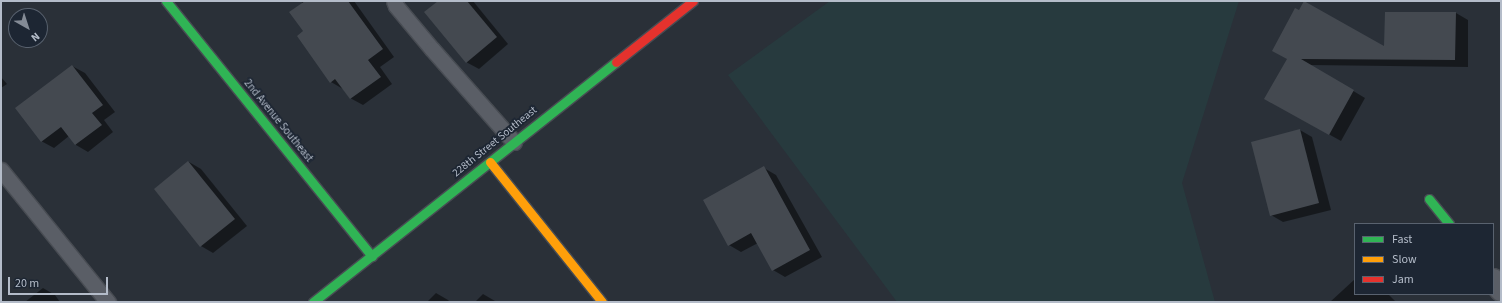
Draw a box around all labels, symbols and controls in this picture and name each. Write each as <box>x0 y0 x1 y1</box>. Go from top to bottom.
north arrow <box>8 8 48 48</box>
text: N <box>28 29 43 45</box>
street label: 2nd Avenue Southeast <box>241 77 315 165</box>
street label: 228th Street Southeast <box>450 104 540 180</box>
legend <box>1354 223 1494 295</box>
text: Fast <box>1392 231 1412 248</box>
text: Slow <box>1392 251 1417 268</box>
scale bar <box>10 269 110 295</box>
text: Jam <box>1392 271 1414 288</box>
text: 20 m <box>15 275 39 292</box>

